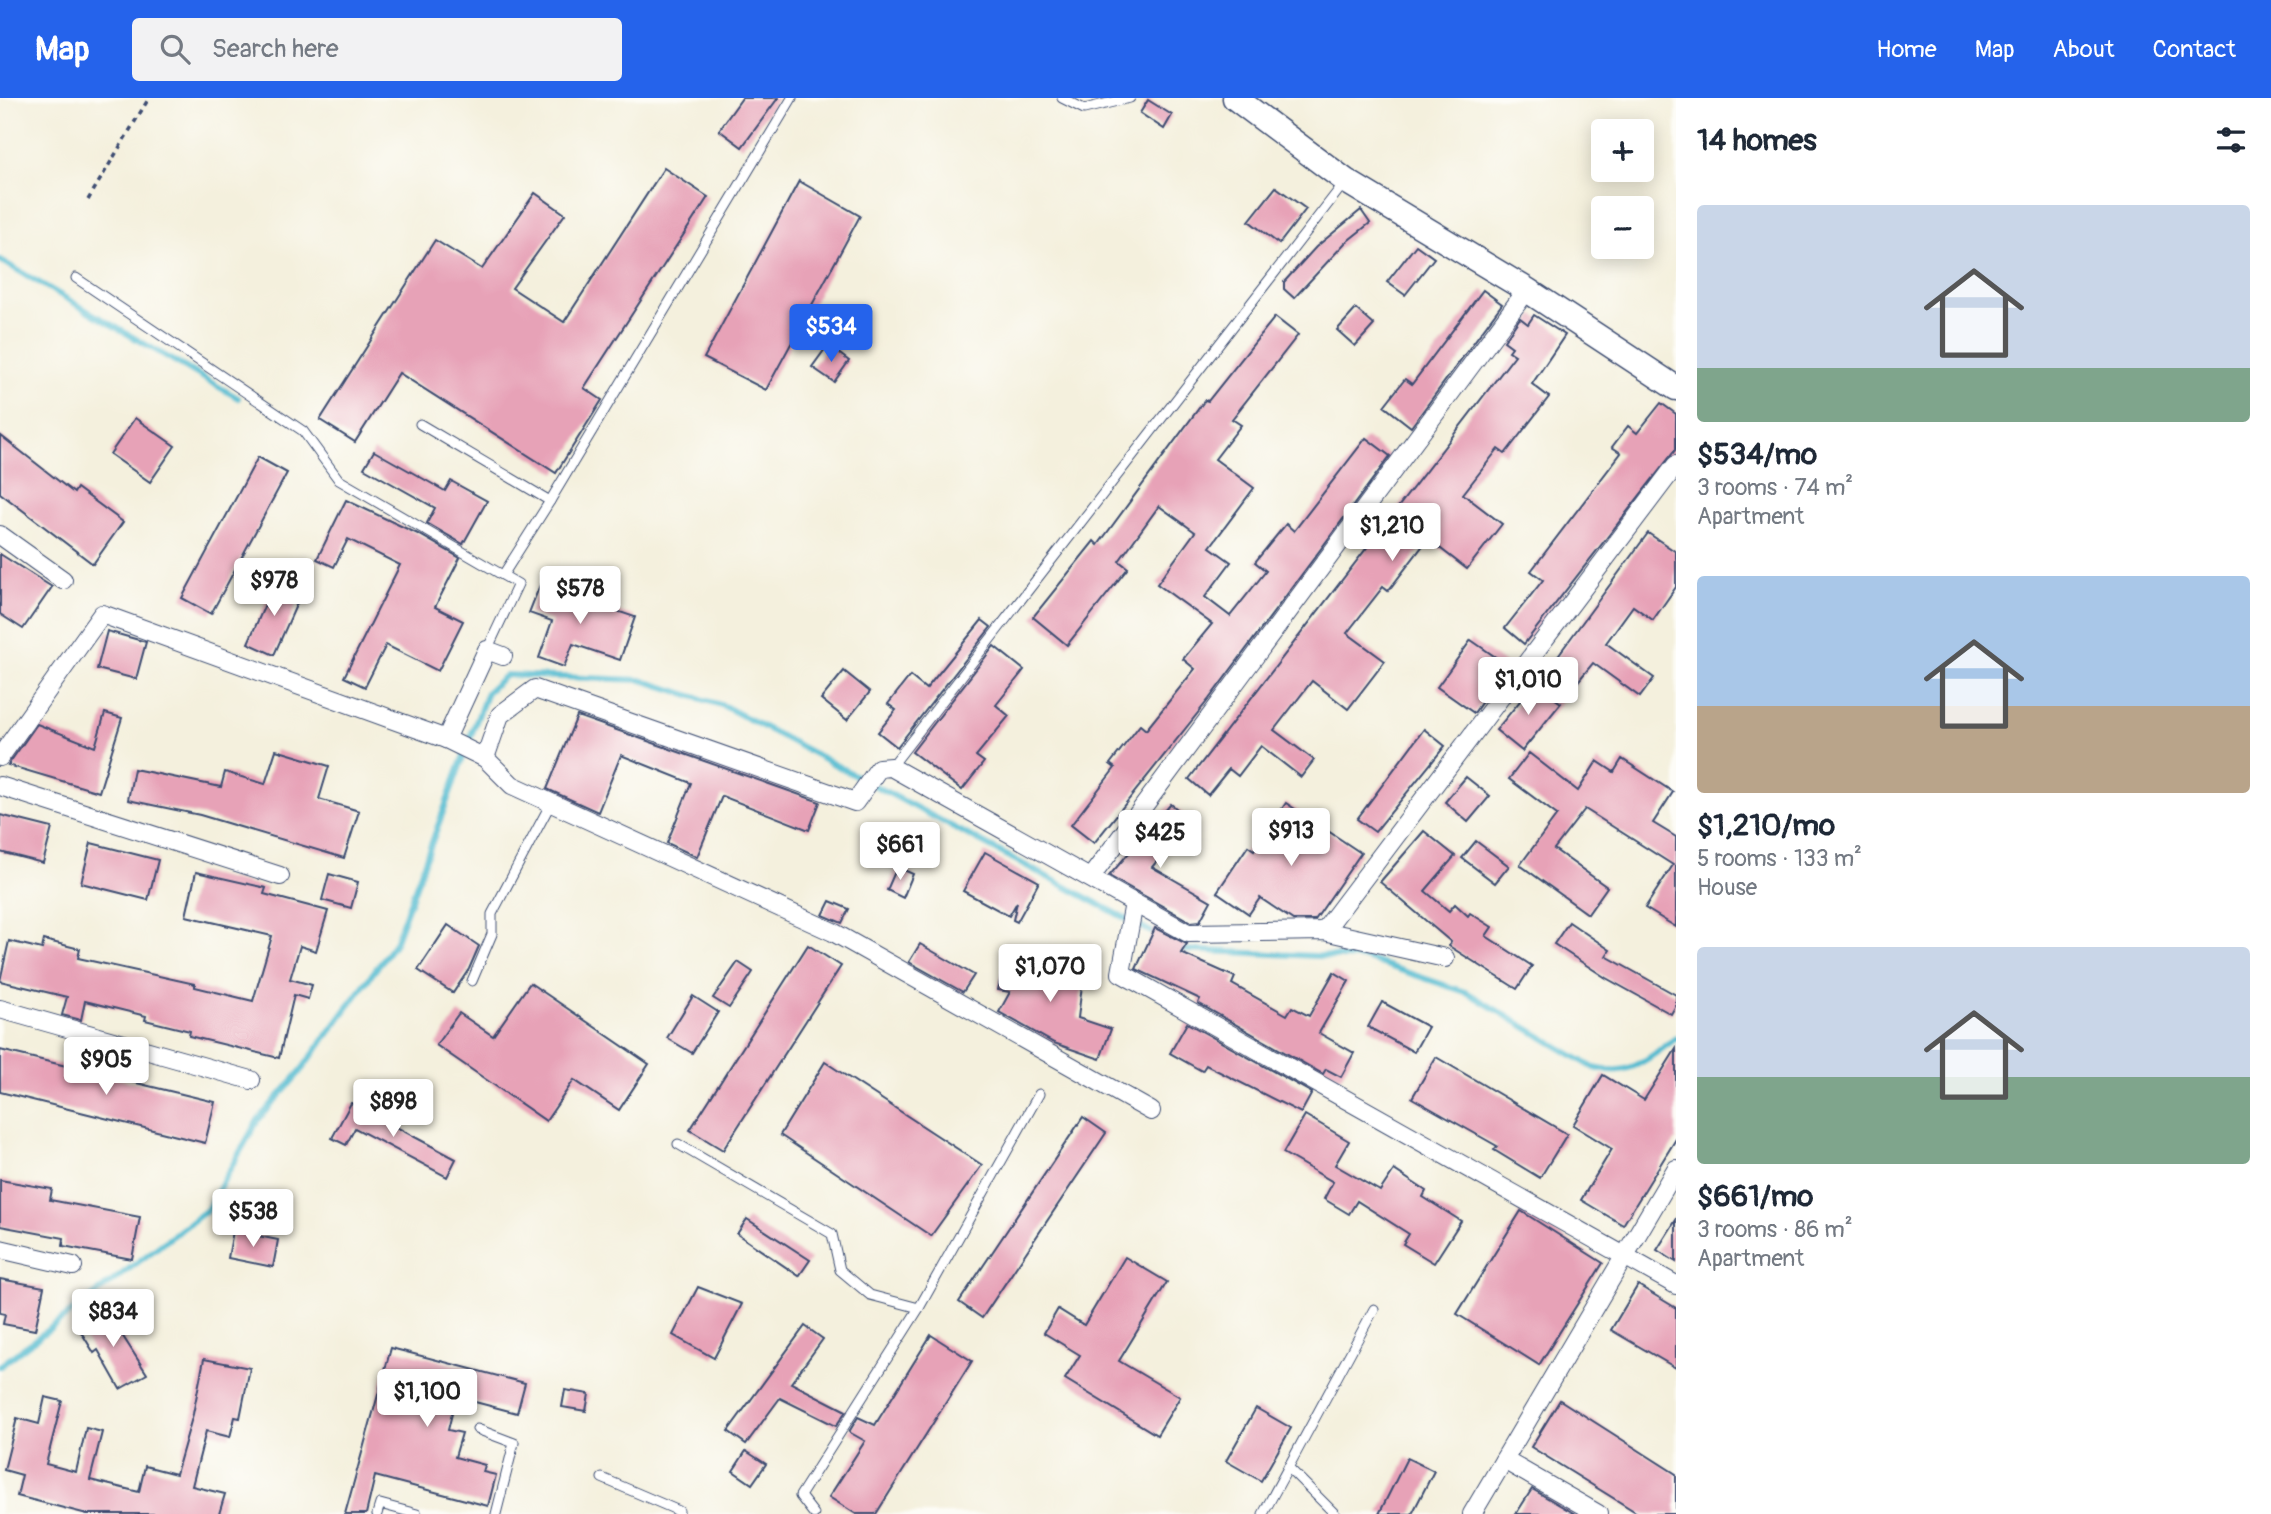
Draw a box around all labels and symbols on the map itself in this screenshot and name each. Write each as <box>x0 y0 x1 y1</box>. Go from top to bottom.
pin: $534 <box>790 304 872 364</box>
pin: $1,210 <box>1335 504 1449 563</box>
pin: $978 <box>233 559 315 618</box>
pin: $578 <box>539 566 621 626</box>
pin: $1,010 <box>1471 658 1585 717</box>
pin: $913 <box>1250 808 1332 868</box>
pin: $425 <box>1119 810 1201 870</box>
pin: $661 <box>859 822 941 882</box>
pin: $1,070 <box>993 944 1107 1004</box>
pin: $905 <box>65 1038 147 1097</box>
pin: $898 <box>352 1080 434 1139</box>
pin: $538 <box>212 1190 294 1249</box>
pin: $834 <box>72 1290 154 1349</box>
pin: $1,100 <box>370 1370 484 1429</box>

